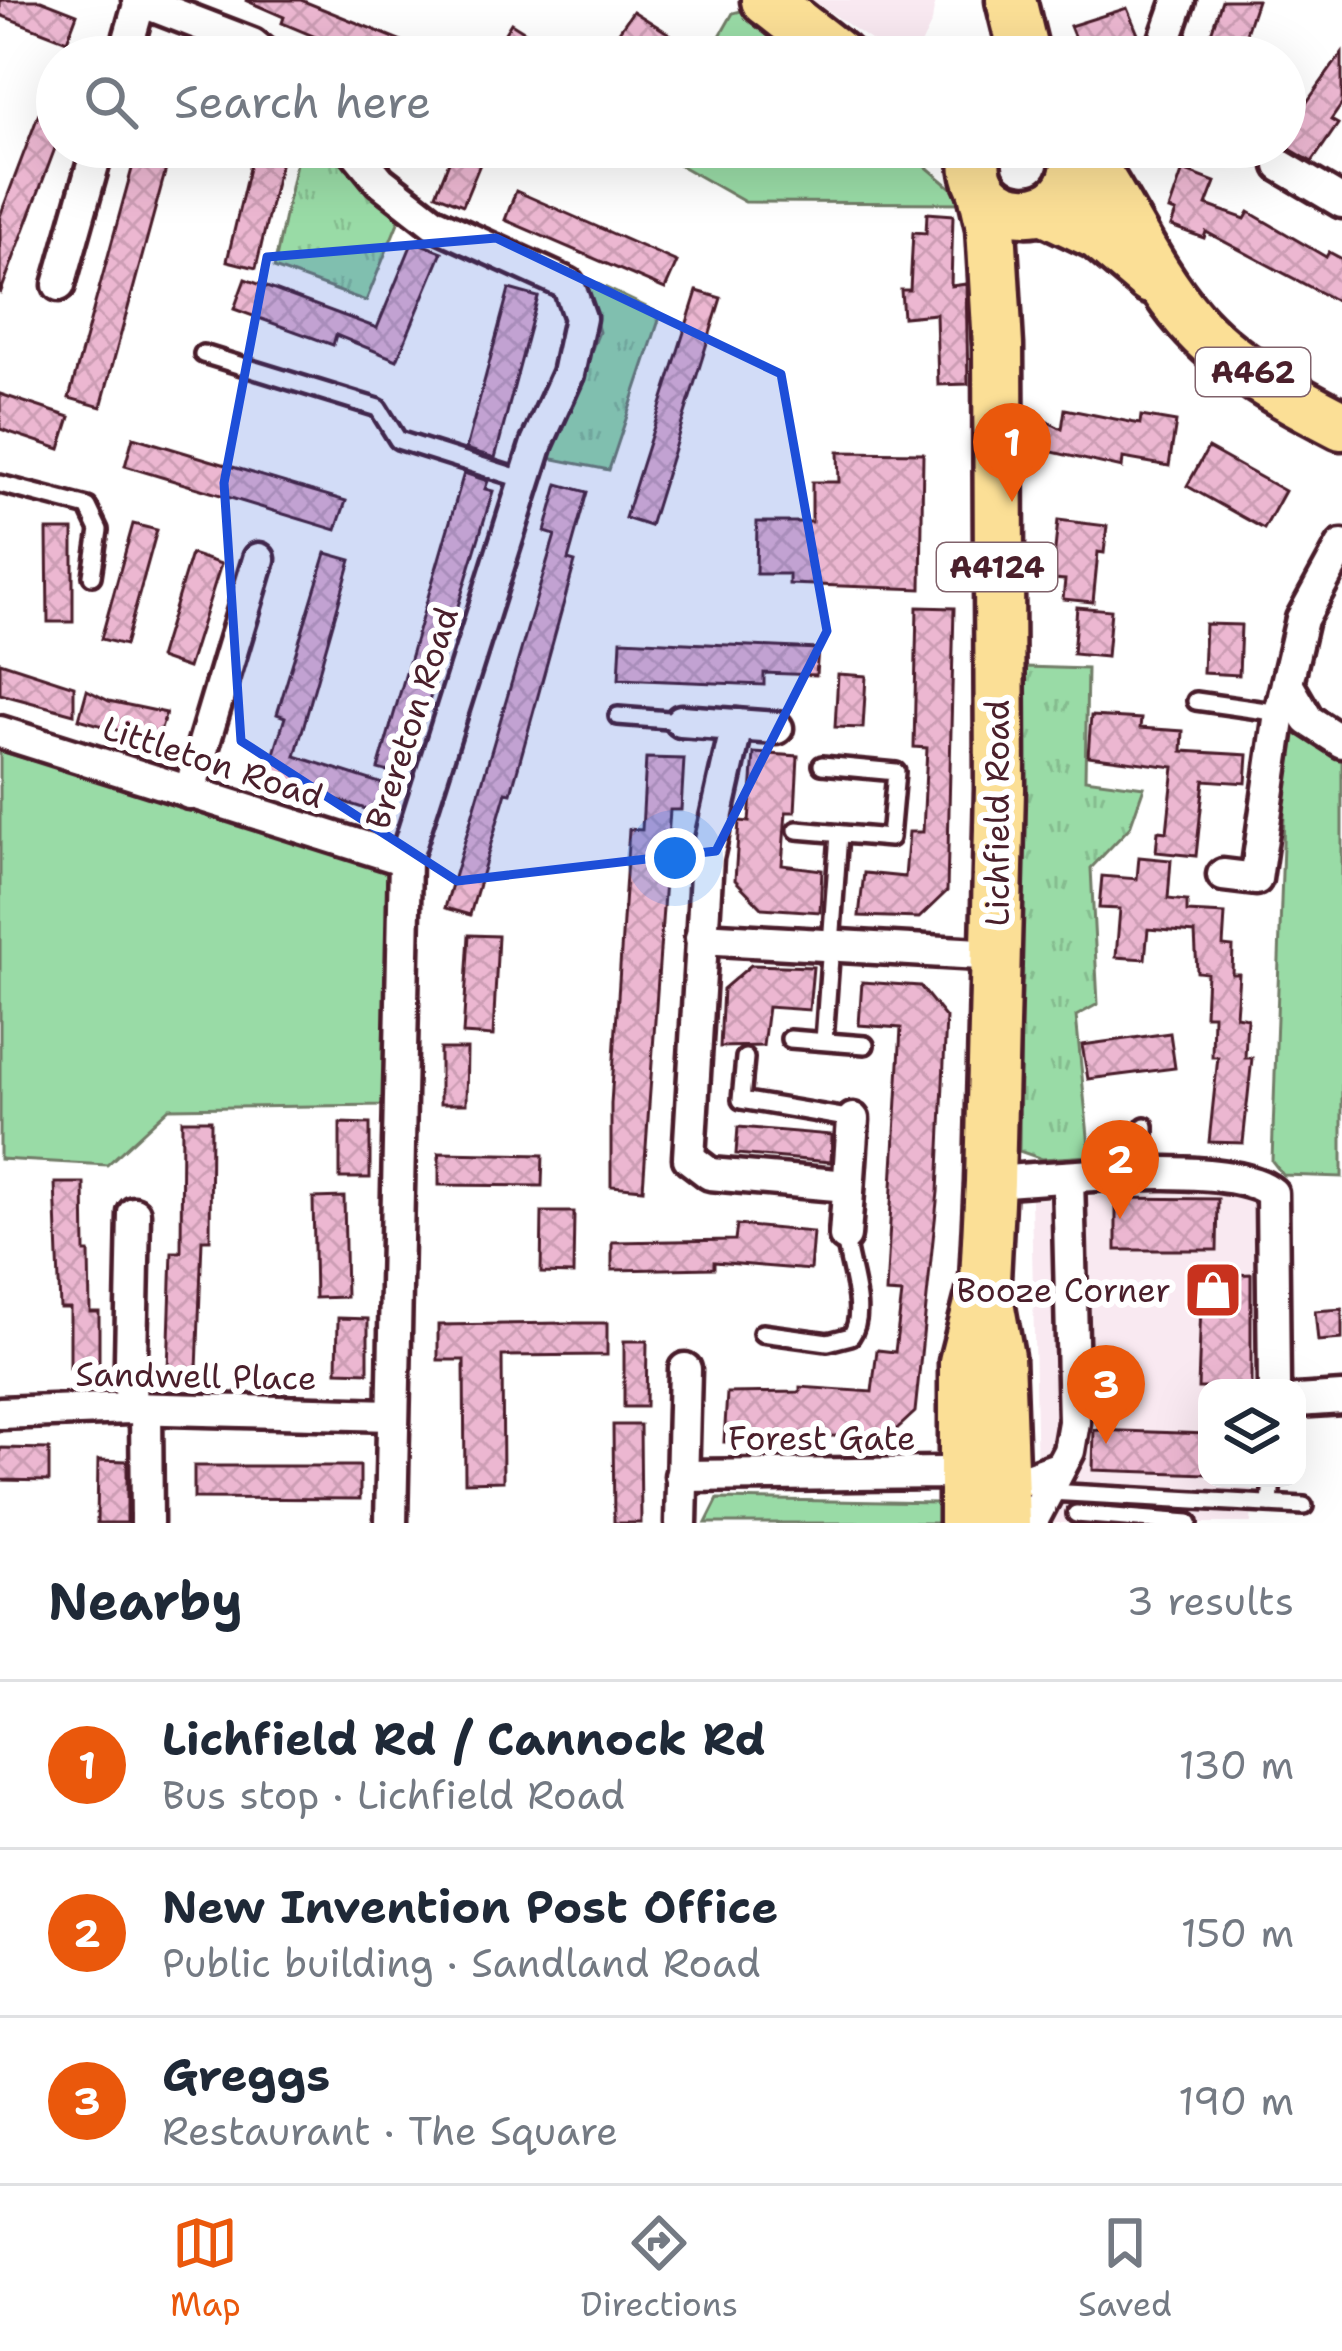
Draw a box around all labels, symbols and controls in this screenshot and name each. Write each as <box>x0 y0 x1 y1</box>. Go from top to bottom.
search box <box>36 36 1306 168</box>
icon: search <box>78 69 144 135</box>
text: Search here <box>174 72 431 132</box>
road number: A462 <box>1196 348 1310 396</box>
pin: 1 <box>973 403 1051 502</box>
road number: A4124 <box>937 543 1057 591</box>
street label: Brereton Road <box>355 601 469 835</box>
street label: Lichfield Road <box>975 700 1020 926</box>
street label: Littleton Road <box>97 705 329 819</box>
your location <box>645 828 705 888</box>
pin: 2 <box>1081 1120 1159 1219</box>
shop icon: Booze Corner <box>1182 1259 1244 1321</box>
place label: Booze Corner <box>957 1268 1171 1313</box>
pin: 3 <box>1067 1345 1145 1444</box>
street label: Sandwell Place <box>75 1351 317 1401</box>
map controls <box>1198 1379 1306 1487</box>
button: layers <box>1198 1379 1306 1487</box>
street label: Forest Gate <box>728 1416 916 1461</box>
text: Nearby <box>48 1567 243 1635</box>
text: 3 results <box>1127 1575 1294 1627</box>
text: Lichfield Rd / Cannock Rd <box>162 1709 766 1769</box>
text: 1 <box>78 1739 96 1791</box>
text: 130 m <box>1179 1739 1294 1791</box>
text: Bus stop · Lichfield Road <box>162 1769 625 1821</box>
text: New Invention Post Office <box>162 1877 778 1937</box>
text: 2 <box>73 1907 101 1959</box>
text: 150 m <box>1181 1907 1294 1959</box>
text: Public building · Sandland Road <box>162 1937 761 1989</box>
text: Greggs <box>162 2045 330 2105</box>
text: 3 <box>73 2075 101 2127</box>
text: 190 m <box>1178 2075 1294 2127</box>
text: Restaurant · The Square <box>162 2105 618 2157</box>
tab: Map <box>170 2210 241 2327</box>
tab: Directions <box>581 2210 738 2327</box>
tab: Saved <box>1078 2210 1172 2327</box>

